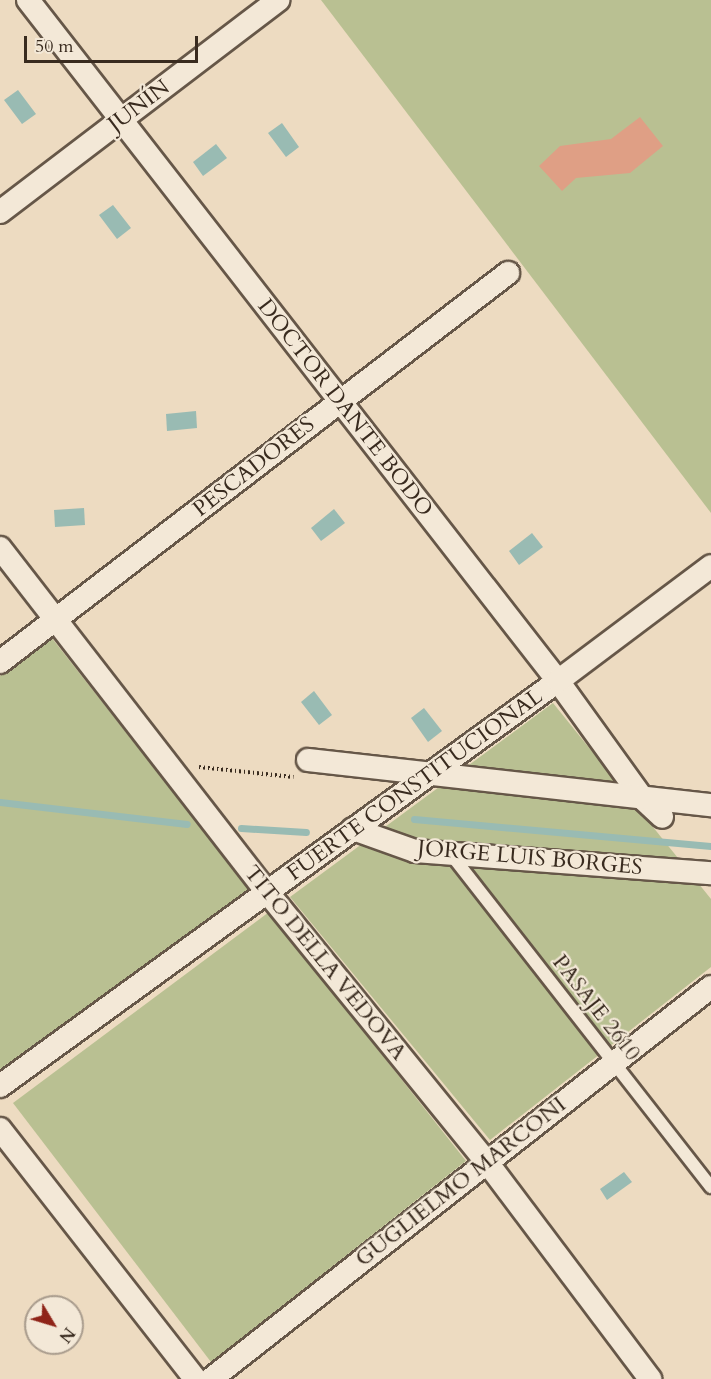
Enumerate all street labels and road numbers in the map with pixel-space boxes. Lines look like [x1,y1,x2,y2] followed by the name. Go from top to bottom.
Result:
[103,74,175,138] street label: JUNÍN
[252,294,438,522] street label: DOCTOR DANTE BODO
[188,411,320,523] street label: PESCADORES
[282,683,548,887] street label: FUERTE CONSTITUCIONAL
[417,835,643,881] street label: JORGE LUIS BORGES
[238,860,412,1066] street label: TITO DELLA VEDOVA
[546,950,646,1066] street label: PASAJE 2610
[350,1092,572,1272] street label: GUGLIELMO MARCONI

